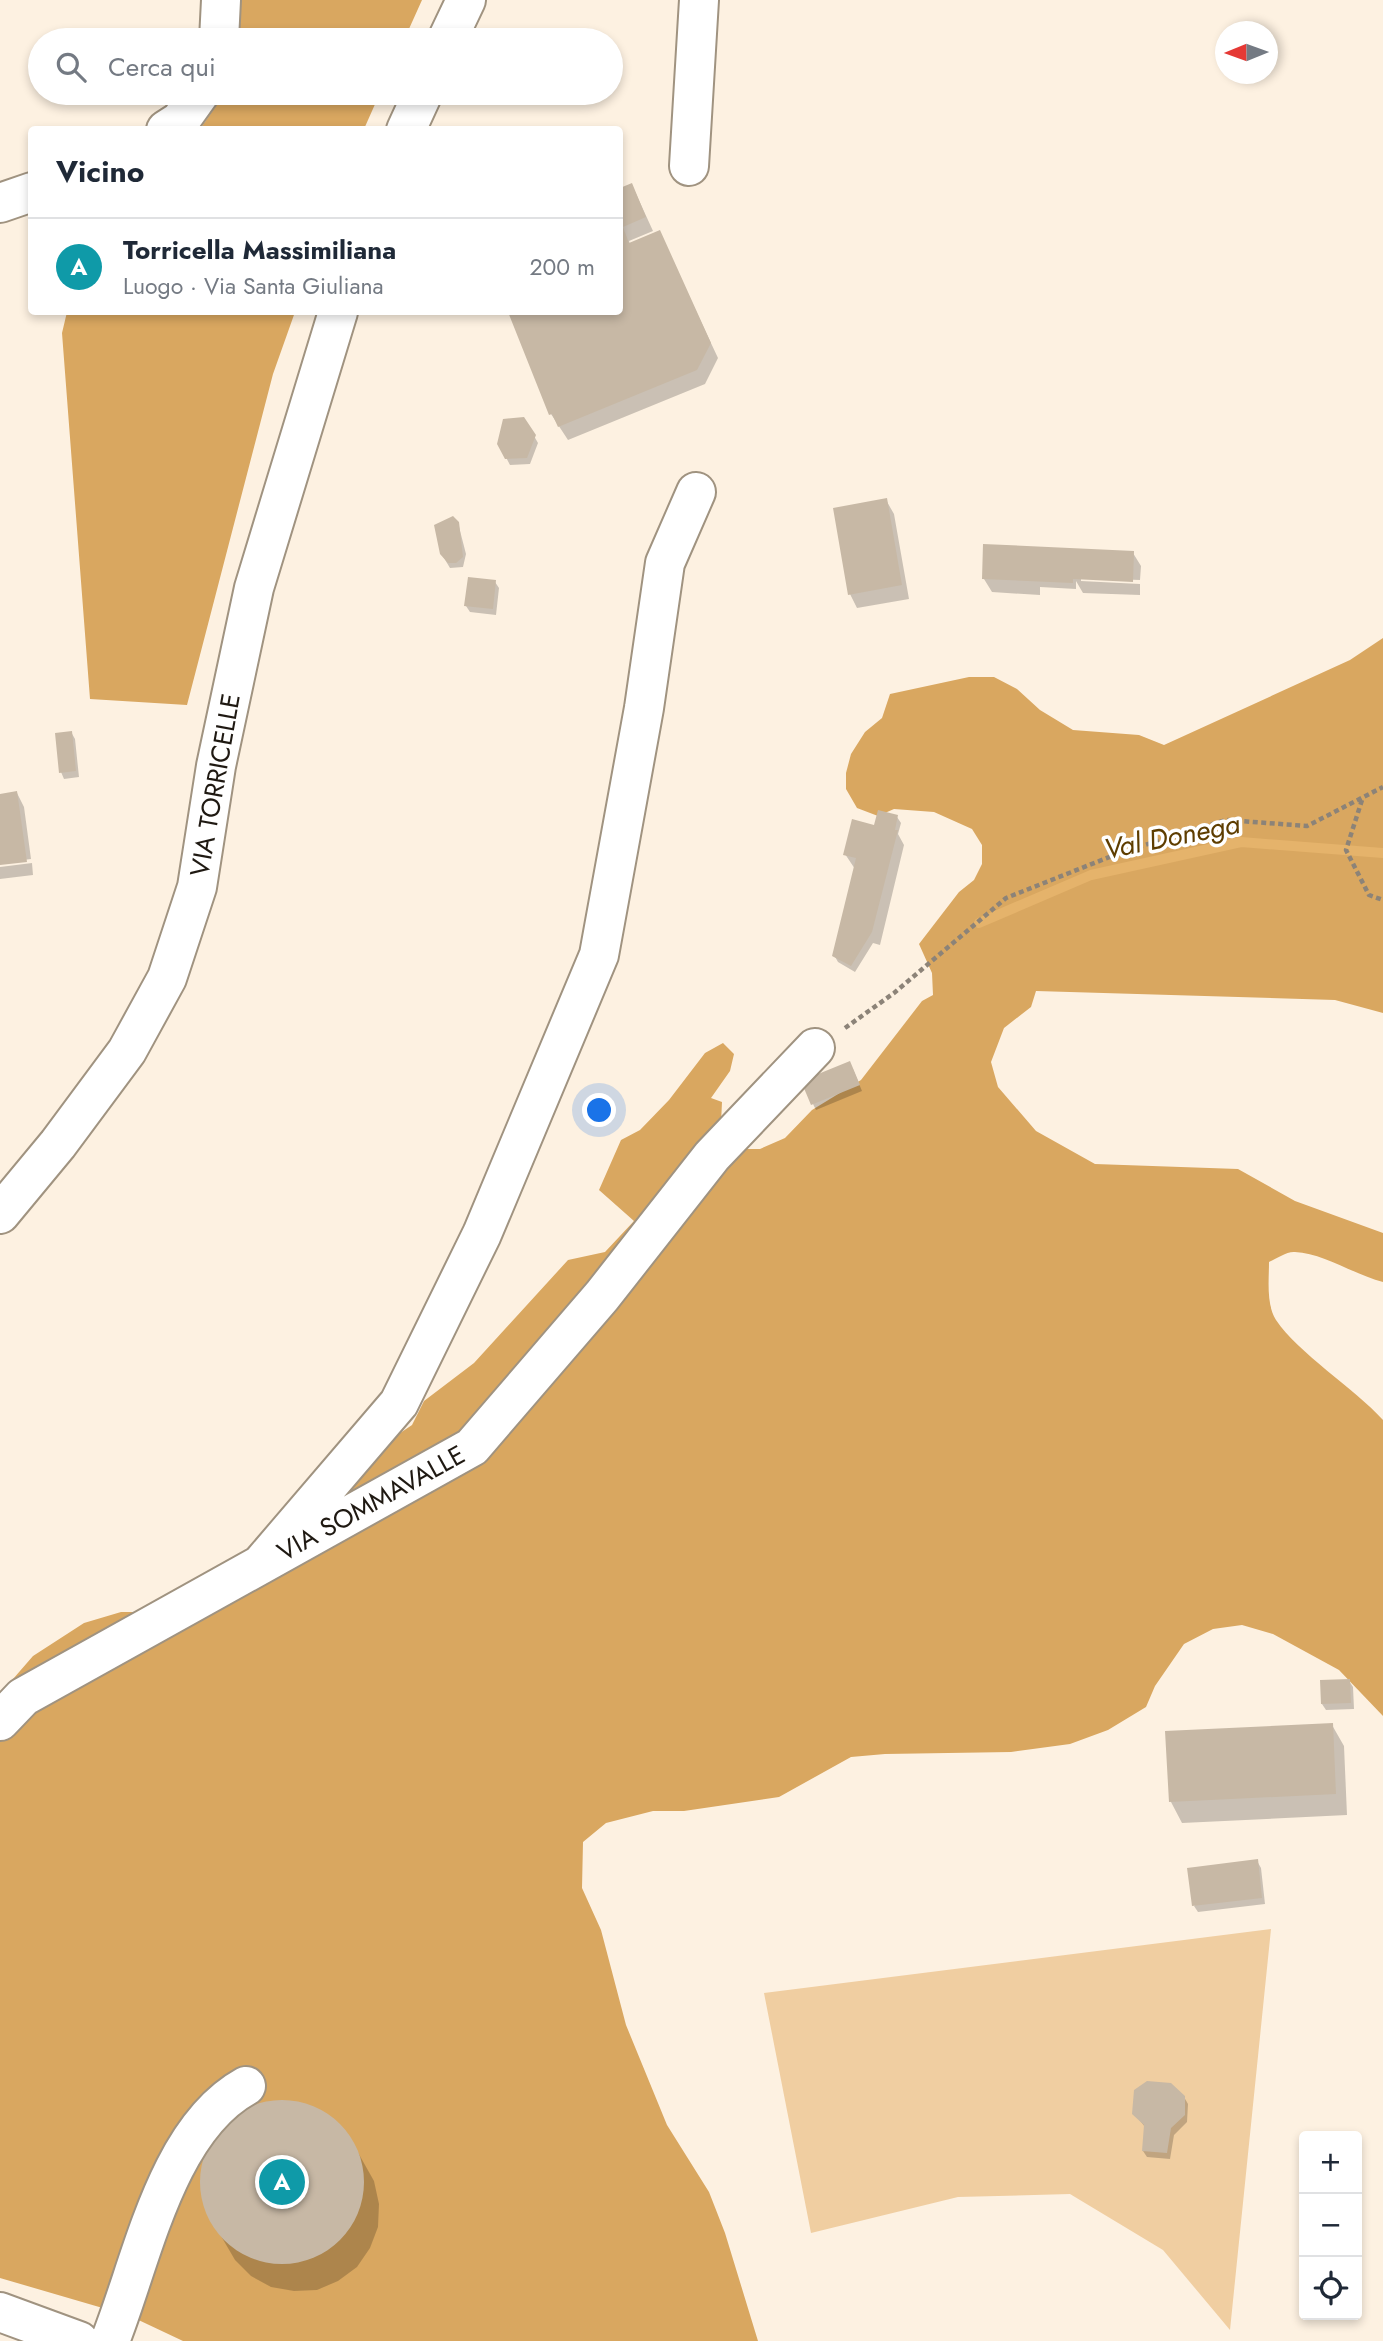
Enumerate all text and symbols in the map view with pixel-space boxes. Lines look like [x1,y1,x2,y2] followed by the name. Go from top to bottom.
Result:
[1215,21,1278,84] north arrow
[28,28,623,105] search box
[52,48,90,86] icon: search
[108,48,216,86] text: Cerca qui
[56,150,144,193] text: Vicino
[123,231,396,269] text: Torricella Massimiliana
[71,250,87,284] text: A
[529,250,595,284] text: 200 m
[123,269,384,303] text: Luogo · Via Santa Giuliana
[180,691,250,879] street label: VIA TORRICELLE
[1101,803,1244,870] water label: Val Donega
[582,1093,616,1127] your location
[270,1436,472,1570] street label: VIA SOMMAVALLE
[1299,2131,1362,2320] map controls
[1299,2131,1362,2194] button: +
[259,2156,305,2208] pin: A
[1299,2194,1362,2257] button: −
[1299,2257,1362,2320] button: locate

